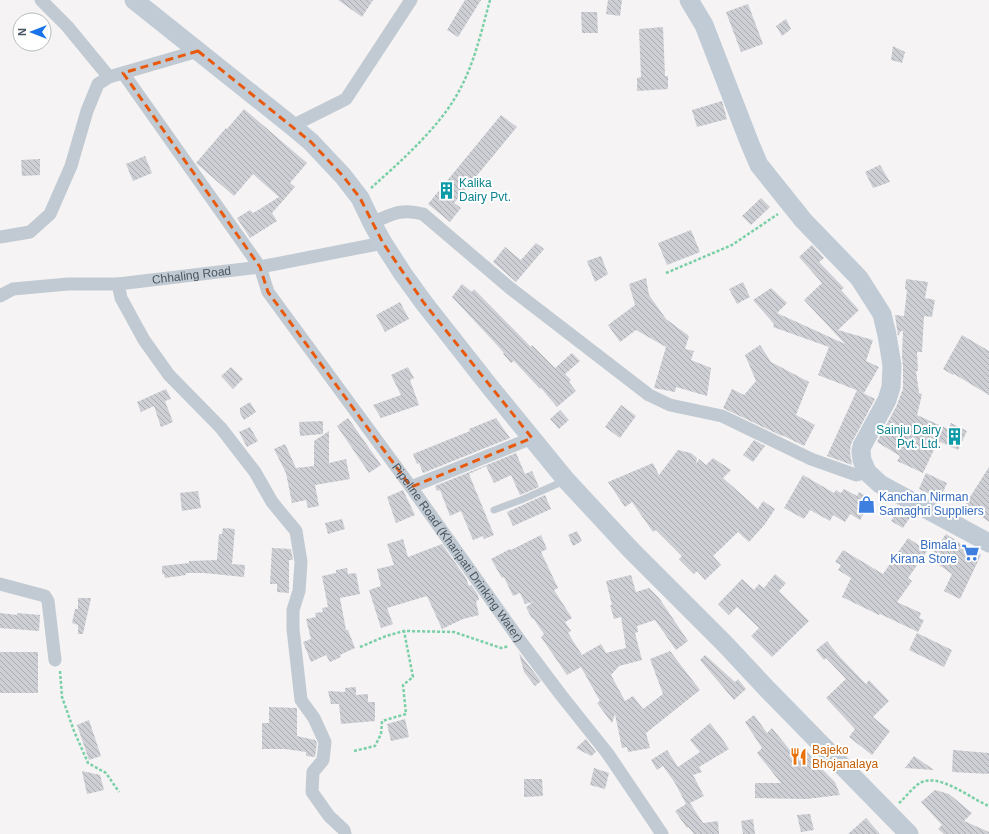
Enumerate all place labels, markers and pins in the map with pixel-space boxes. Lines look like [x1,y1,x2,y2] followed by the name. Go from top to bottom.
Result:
[459,176,511,204] place label: Kalika Dairy Pvt.
[436,180,456,200] building icon: Kalika Dairy Pvt.
[876,423,941,451] place label: Sainju Dairy Pvt. Ltd.
[944,427,964,447] building icon: Sainju Dairy Pvt. Ltd.
[879,490,984,518] place label: Kanchan Nirman Samaghri Suppliers
[856,494,876,514] shop icon: Kanchan Nirman Samaghri Suppliers
[890,538,957,566] place label: Bimala Kirana Store
[960,542,980,562] supermarket icon: Bimala Kirana Store
[812,743,878,771] place label: Bajeko Bhojanalaya
[789,747,809,767] restaurant icon: Bajeko Bhojanalaya

